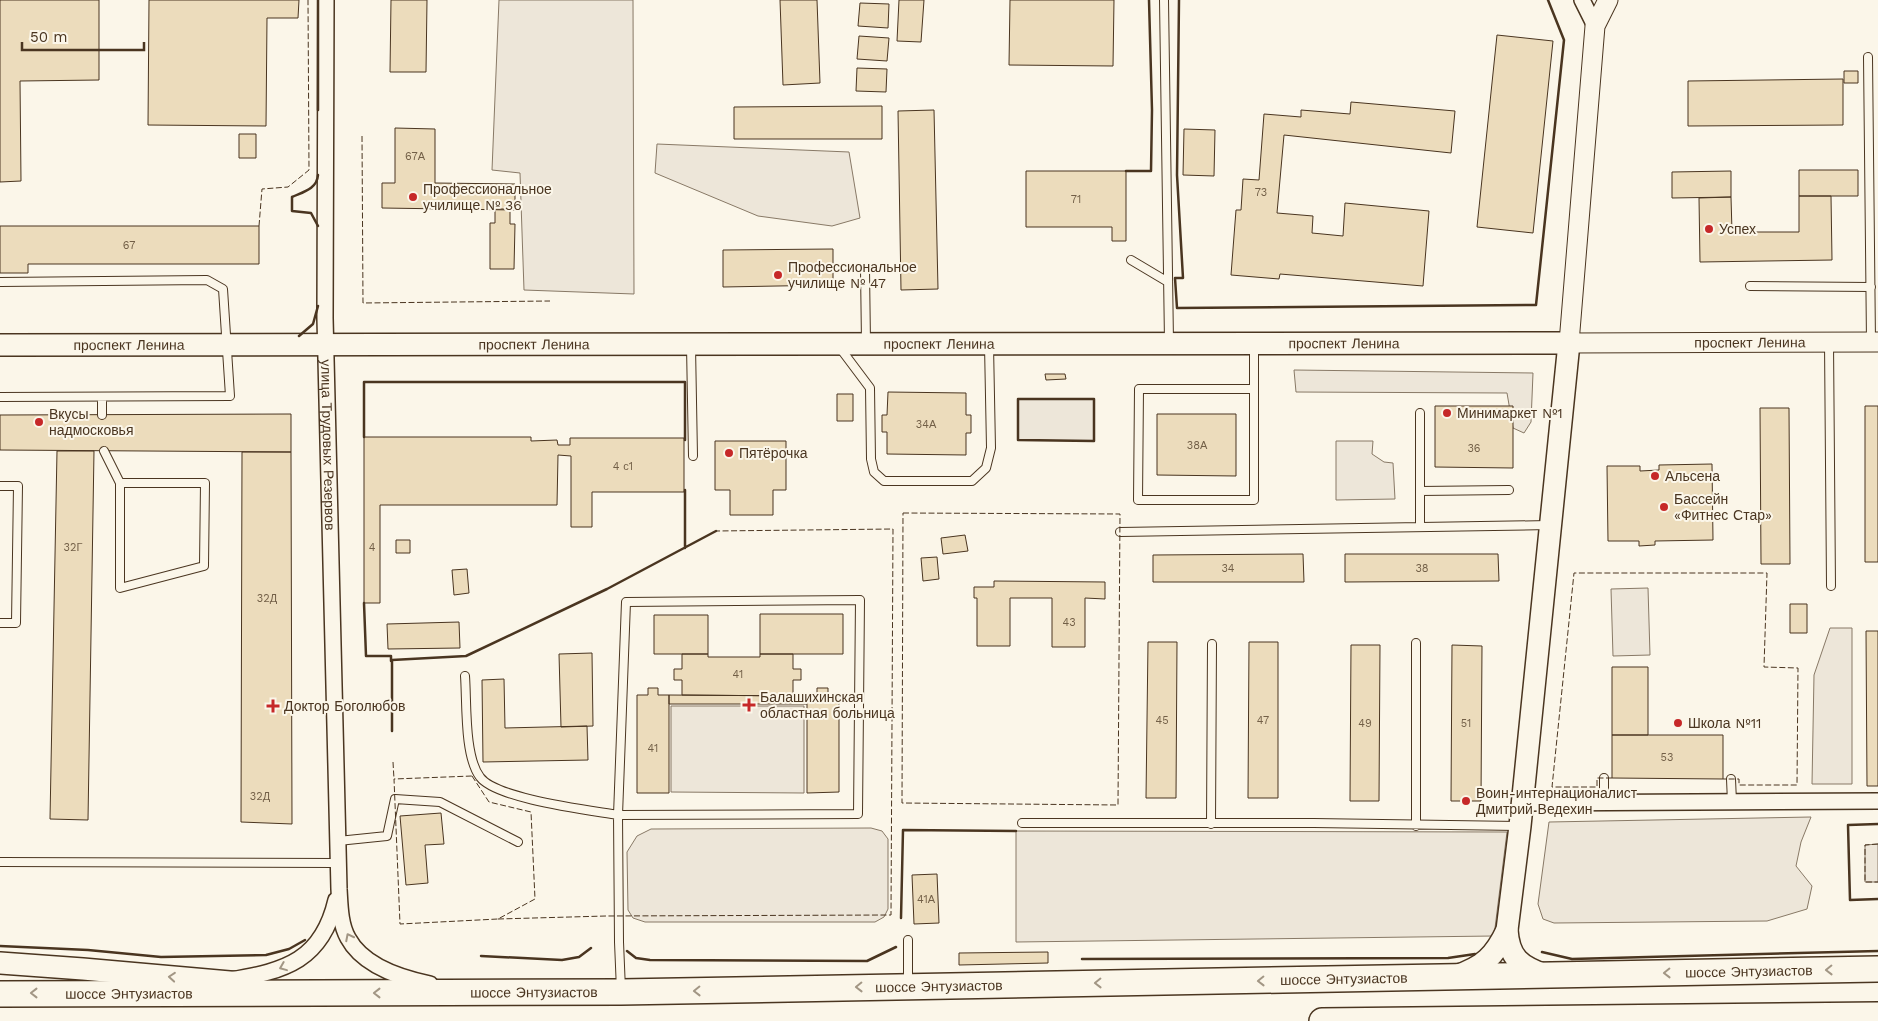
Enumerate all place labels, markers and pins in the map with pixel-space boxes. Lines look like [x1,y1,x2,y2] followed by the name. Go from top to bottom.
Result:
[423,181,552,213] place label: Профессиональное училище № 36
[407,191,419,203] marker: Профессиональное училище № 36
[1719,221,1756,237] place label: Успех
[1703,223,1715,235] marker: Успех
[788,259,917,291] place label: Профессиональное училище № 47
[772,269,784,281] marker: Профессиональное училище № 47
[1457,405,1563,421] place label: Минимаркет №1
[49,406,133,438] place label: Вкусы надмосковья
[1441,407,1453,419] marker: Минимаркет №1
[33,416,45,428] marker: Вкусы надмосковья
[739,445,808,461] place label: Пятёрочка
[723,447,735,459] marker: Пятёрочка
[1665,468,1720,484] place label: Альсена
[1649,470,1661,482] marker: Альсена
[1674,491,1772,523] place label: Бассейн «Фитнес Стар»
[1658,501,1670,513] marker: Бассейн «Фитнес Стар»
[760,689,895,721] place label: Балашихинская областная больница
[284,698,405,714] place label: Доктор Боголюбов
[742,698,756,712] marker: Балашихинская областная больница
[266,699,280,713] marker: Доктор Боголюбов
[1688,715,1762,731] place label: Школа №11
[1672,717,1684,729] marker: Школа №11
[1476,785,1638,817] place label: Воин-интернационалист Дмитрий Ведехин
[1460,795,1472,807] marker: Воин-интернационалист Дмитрий Ведехин

